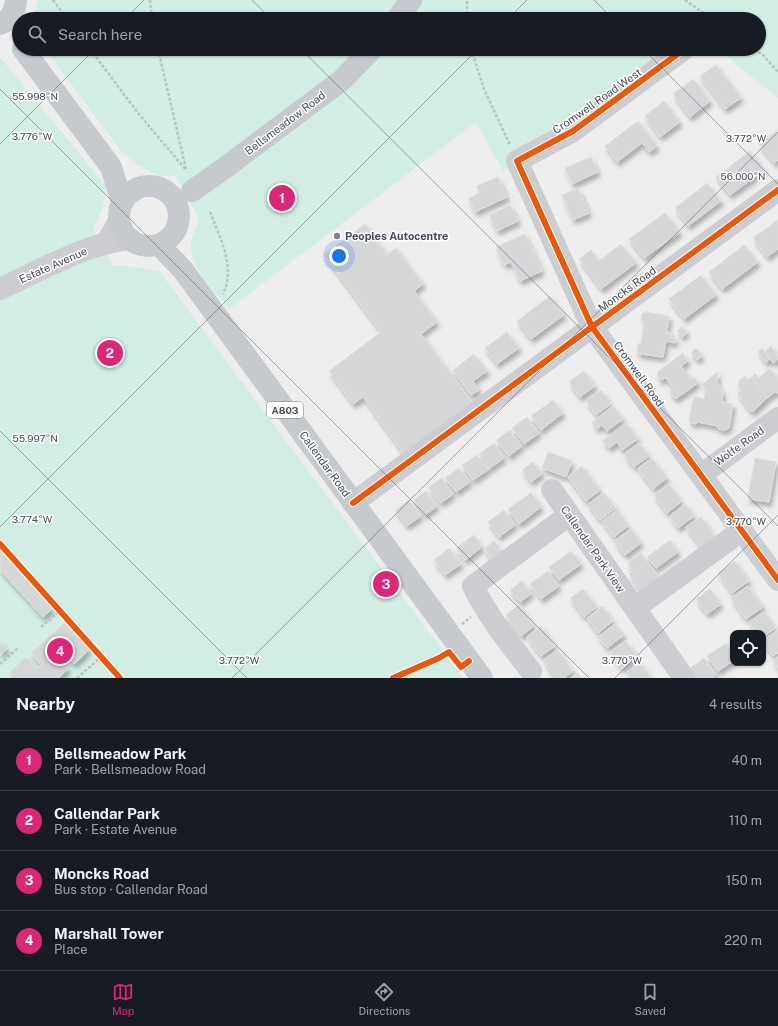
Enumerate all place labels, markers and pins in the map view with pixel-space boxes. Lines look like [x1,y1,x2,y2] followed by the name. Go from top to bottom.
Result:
[269,183,295,213] pin: 1
[345,230,448,242] place label: Peoples Autocentre
[332,231,342,241] marker: Peoples Autocentre
[97,338,123,368] pin: 2
[373,569,399,599] pin: 3
[47,636,73,666] pin: 4

